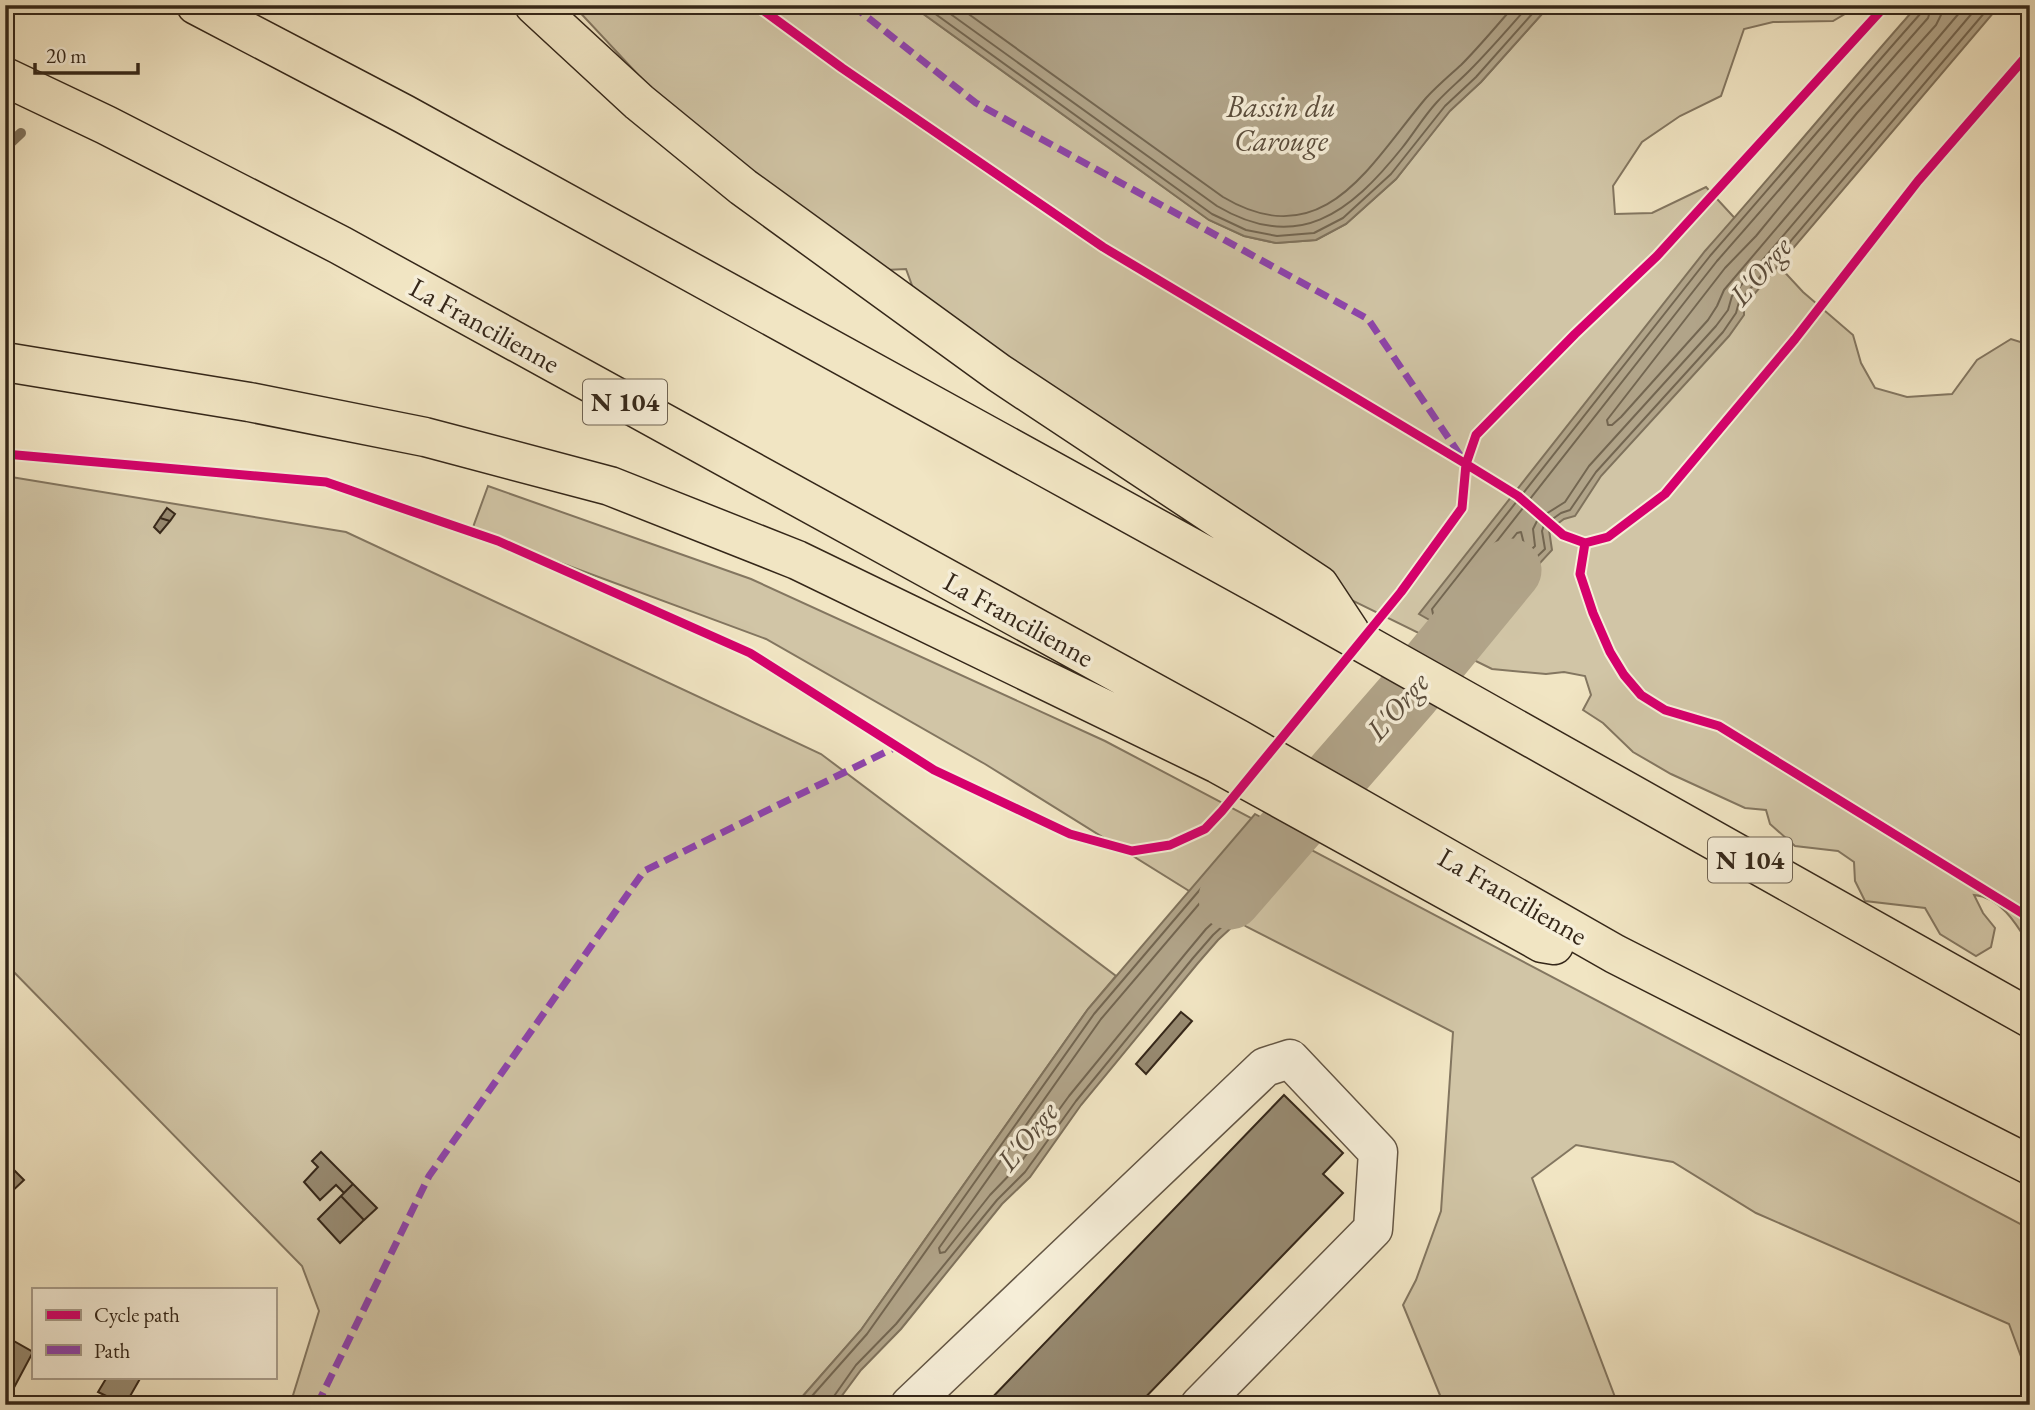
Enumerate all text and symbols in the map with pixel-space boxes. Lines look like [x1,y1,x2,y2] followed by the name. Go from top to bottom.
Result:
[35,32,138,76] scale bar
[46,42,87,69] text: 20 m
[1225,87,1336,160] water label: Bassin du Carouge
[1719,228,1801,314] water label: L'Orge
[404,269,566,381] street label: La Francilienne
[583,380,667,424] road number: N 104
[938,563,1100,675] street label: La Francilienne
[1356,663,1438,749] water label: L'Orge
[1708,838,1792,882] road number: N 104
[1432,839,1594,953] street label: La Francilienne
[987,1093,1067,1180] water label: L'Orge
[32,1288,276,1378] legend
[94,1301,180,1328] text: Cycle path
[94,1337,131,1364] text: Path

